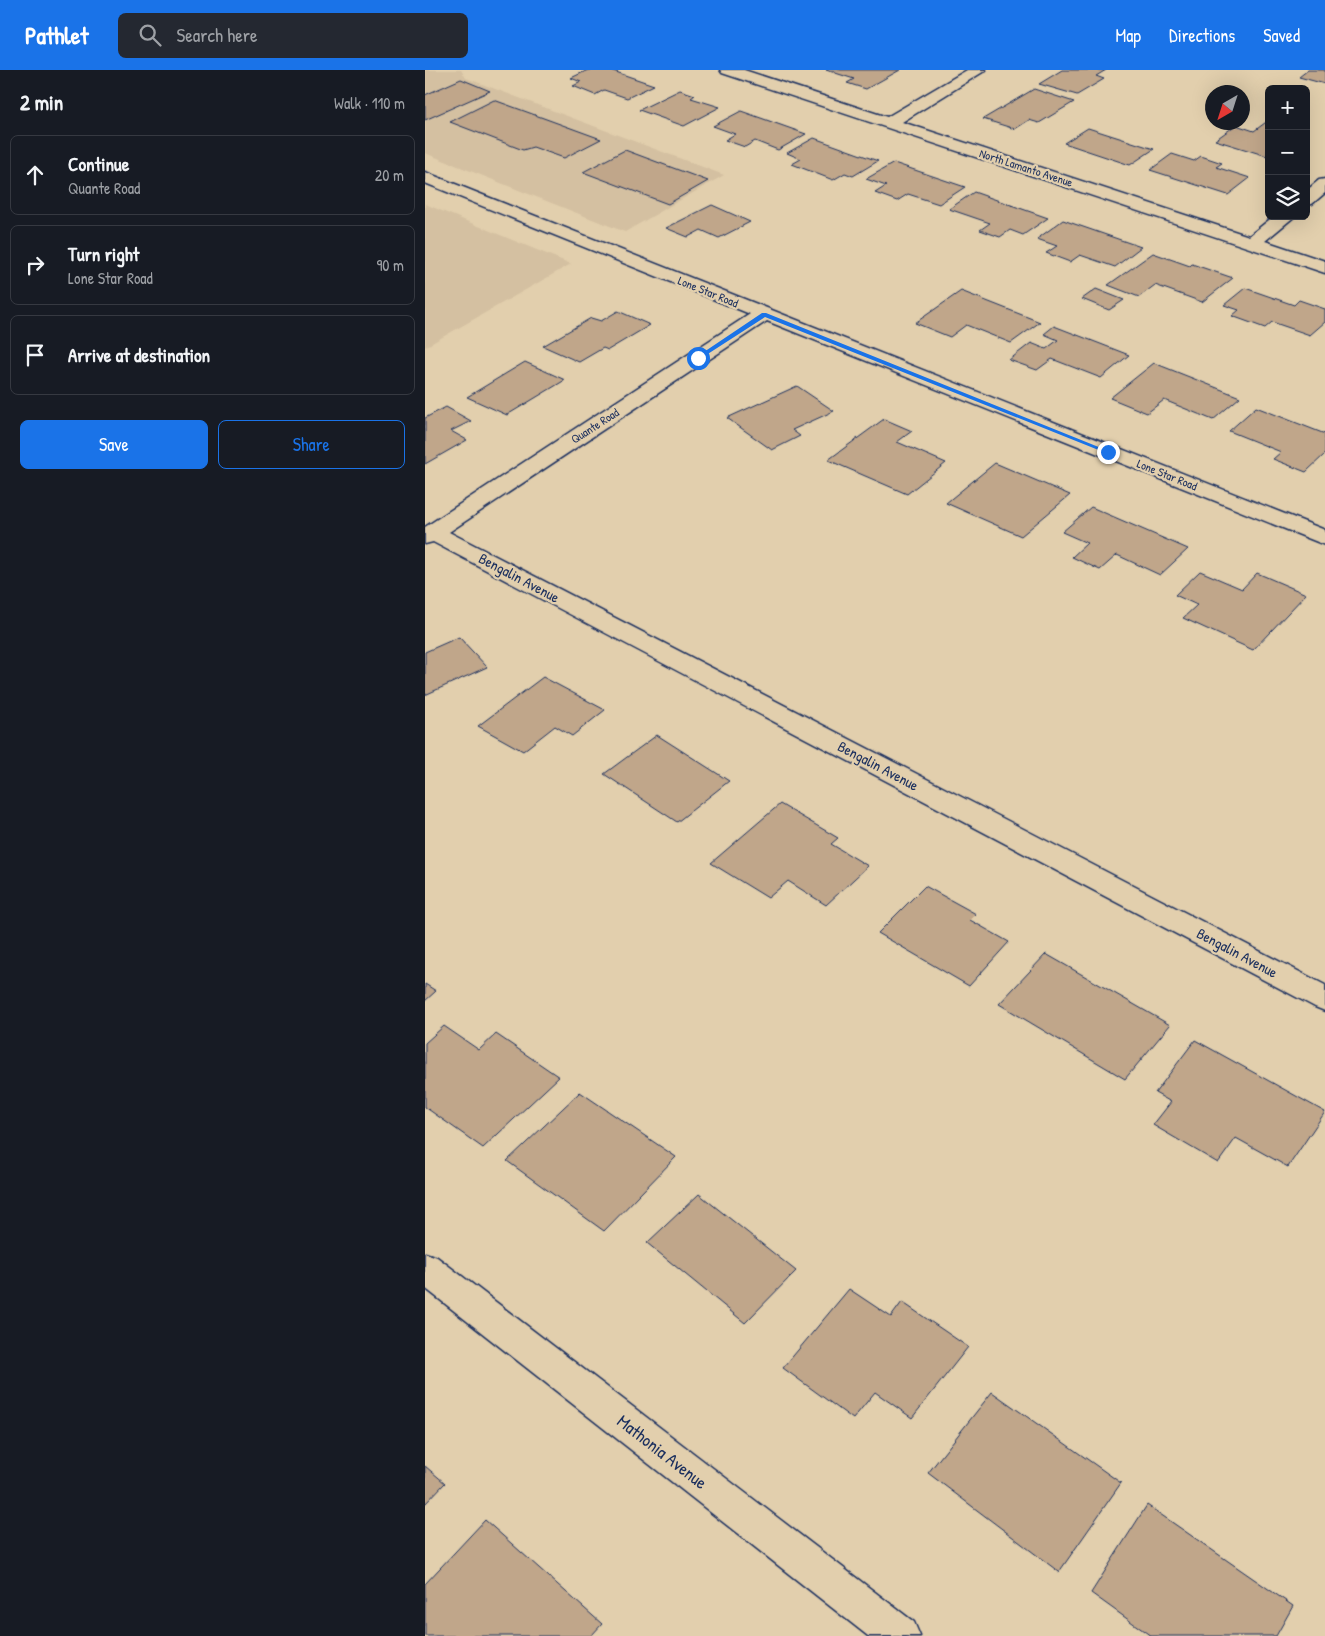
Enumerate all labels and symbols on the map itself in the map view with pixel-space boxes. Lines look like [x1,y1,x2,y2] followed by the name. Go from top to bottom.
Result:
[1205,85,1250,130] north arrow
[977,144,1075,191] street label: North Lamanto Avenue
[675,272,741,311] street label: Lone Star Road
[687,347,710,370] route start
[567,404,622,447] street label: Quante Road
[1097,441,1120,464] route end
[1134,455,1200,494] street label: Lone Star Road
[475,548,563,608] street label: Bengalin Avenue
[834,736,922,796] street label: Bengalin Avenue
[1193,923,1281,983] street label: Bengalin Avenue
[612,1409,712,1495] street label: Mathonia Avenue

